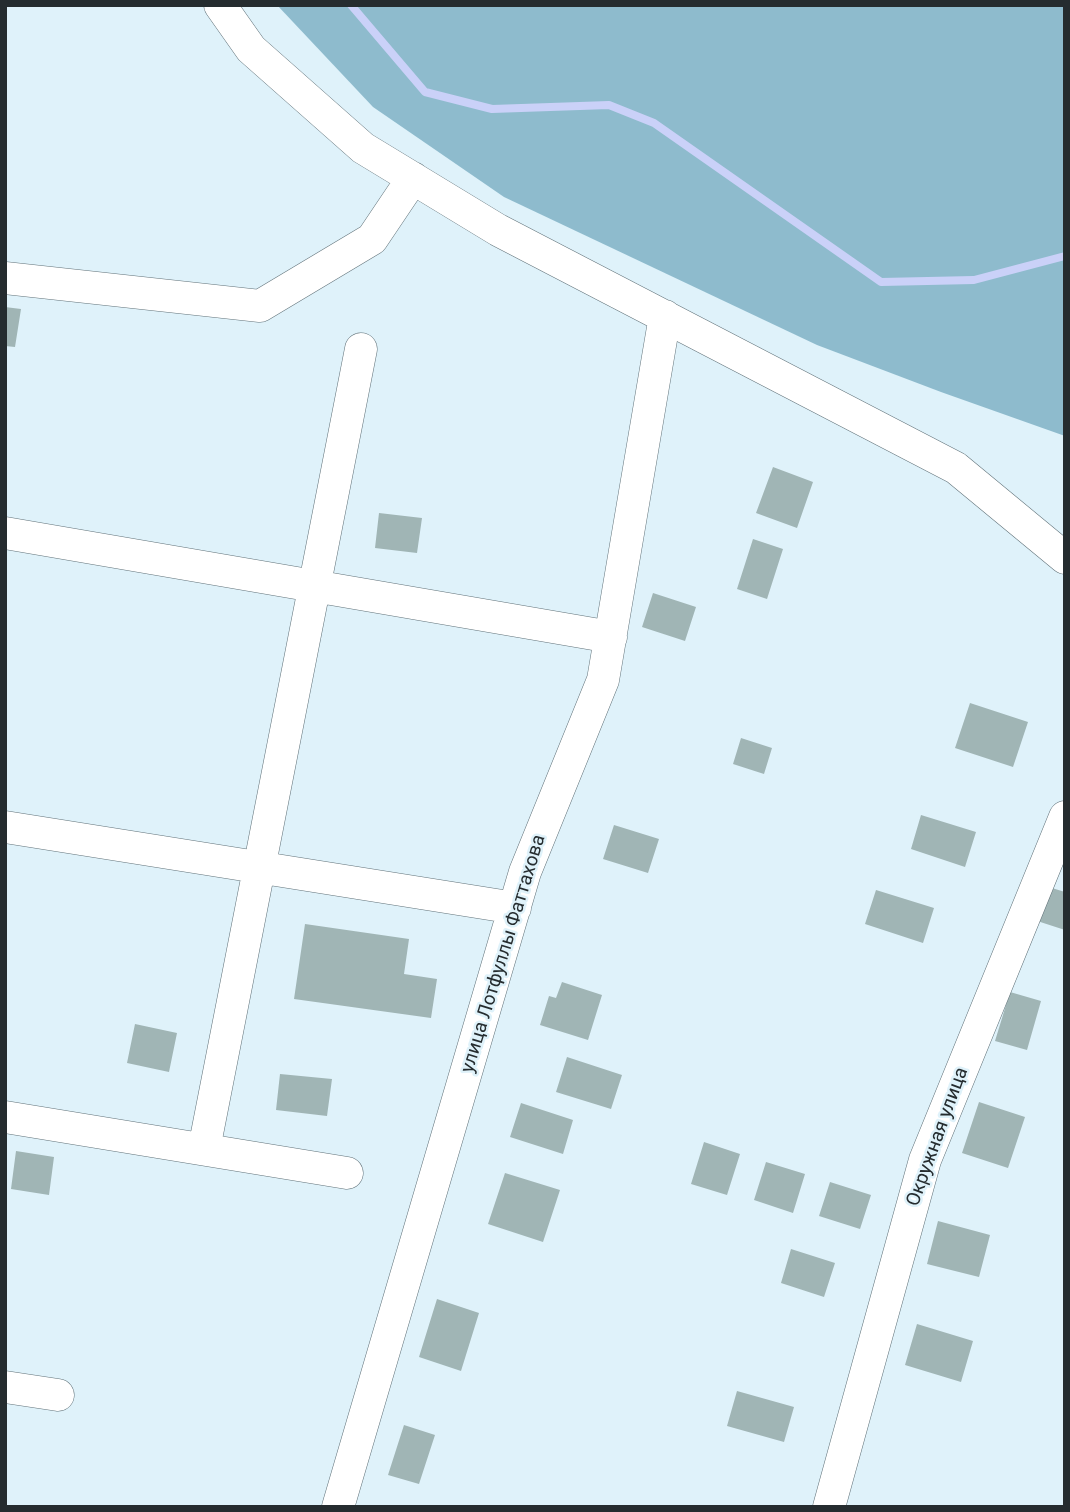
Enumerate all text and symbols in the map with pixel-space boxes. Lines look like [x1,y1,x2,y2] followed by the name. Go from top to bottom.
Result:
[457,832,551,1076] street label: улица Лотфуллы Фаттахова
[902,1064,974,1210] street label: Окружная улица

